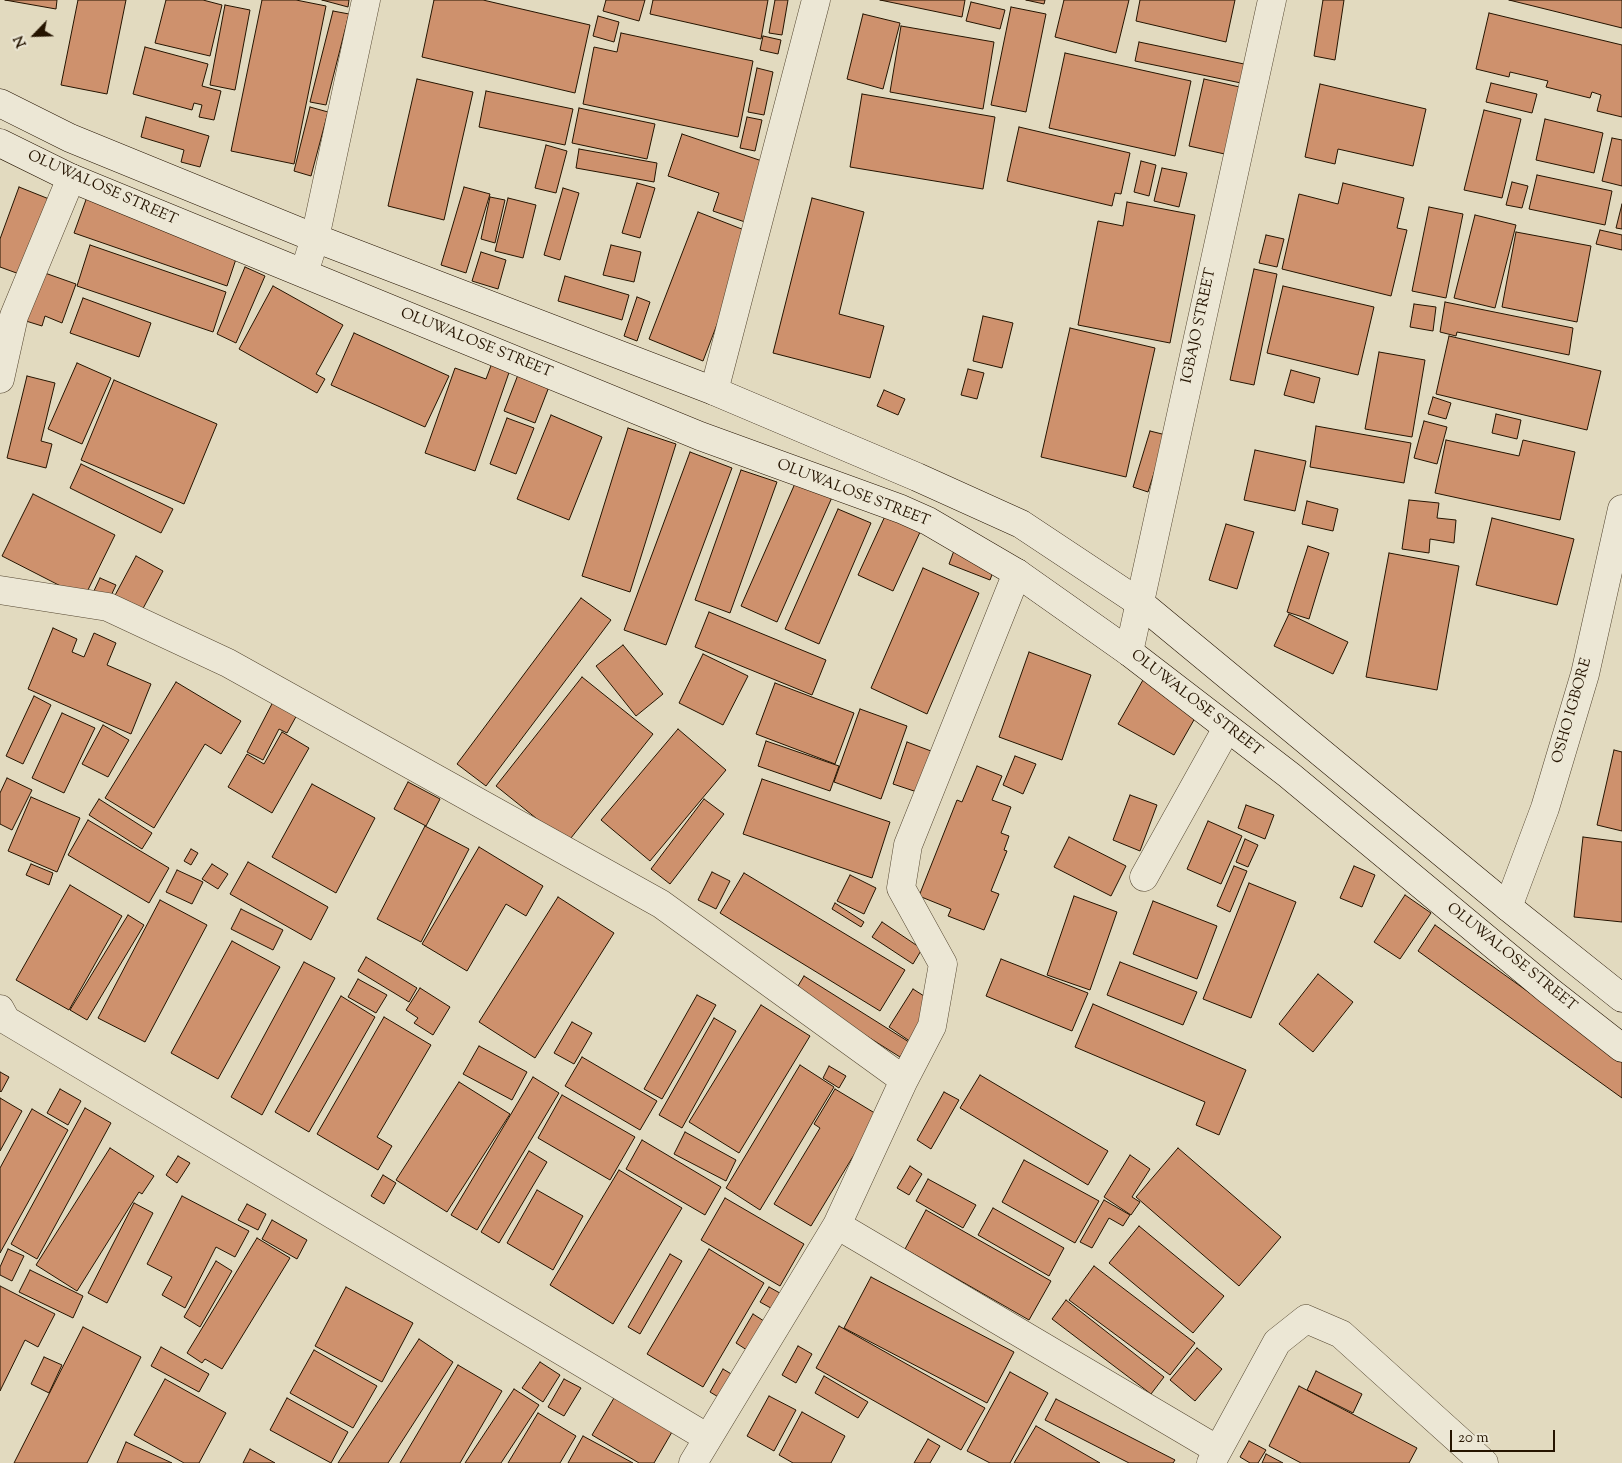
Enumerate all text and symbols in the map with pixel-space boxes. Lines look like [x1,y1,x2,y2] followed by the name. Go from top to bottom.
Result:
[10,10,60,60] north arrow
[10,32,33,50] text: N
[24,148,180,230] street label: OLUWALOSE STREET
[1179,267,1221,385] street label: IGBAJO STREET
[397,305,555,383] street label: OLUWALOSE STREET
[774,457,932,531] street label: OLUWALOSE STREET
[1127,647,1265,761] street label: OLUWALOSE STREET
[1549,656,1597,766] street label: OSHO IGBORE
[1442,900,1580,1016] street label: OLUWALOSE STREET
[1452,1420,1557,1452] scale bar
[1458,1428,1489,1449] text: 20 m

